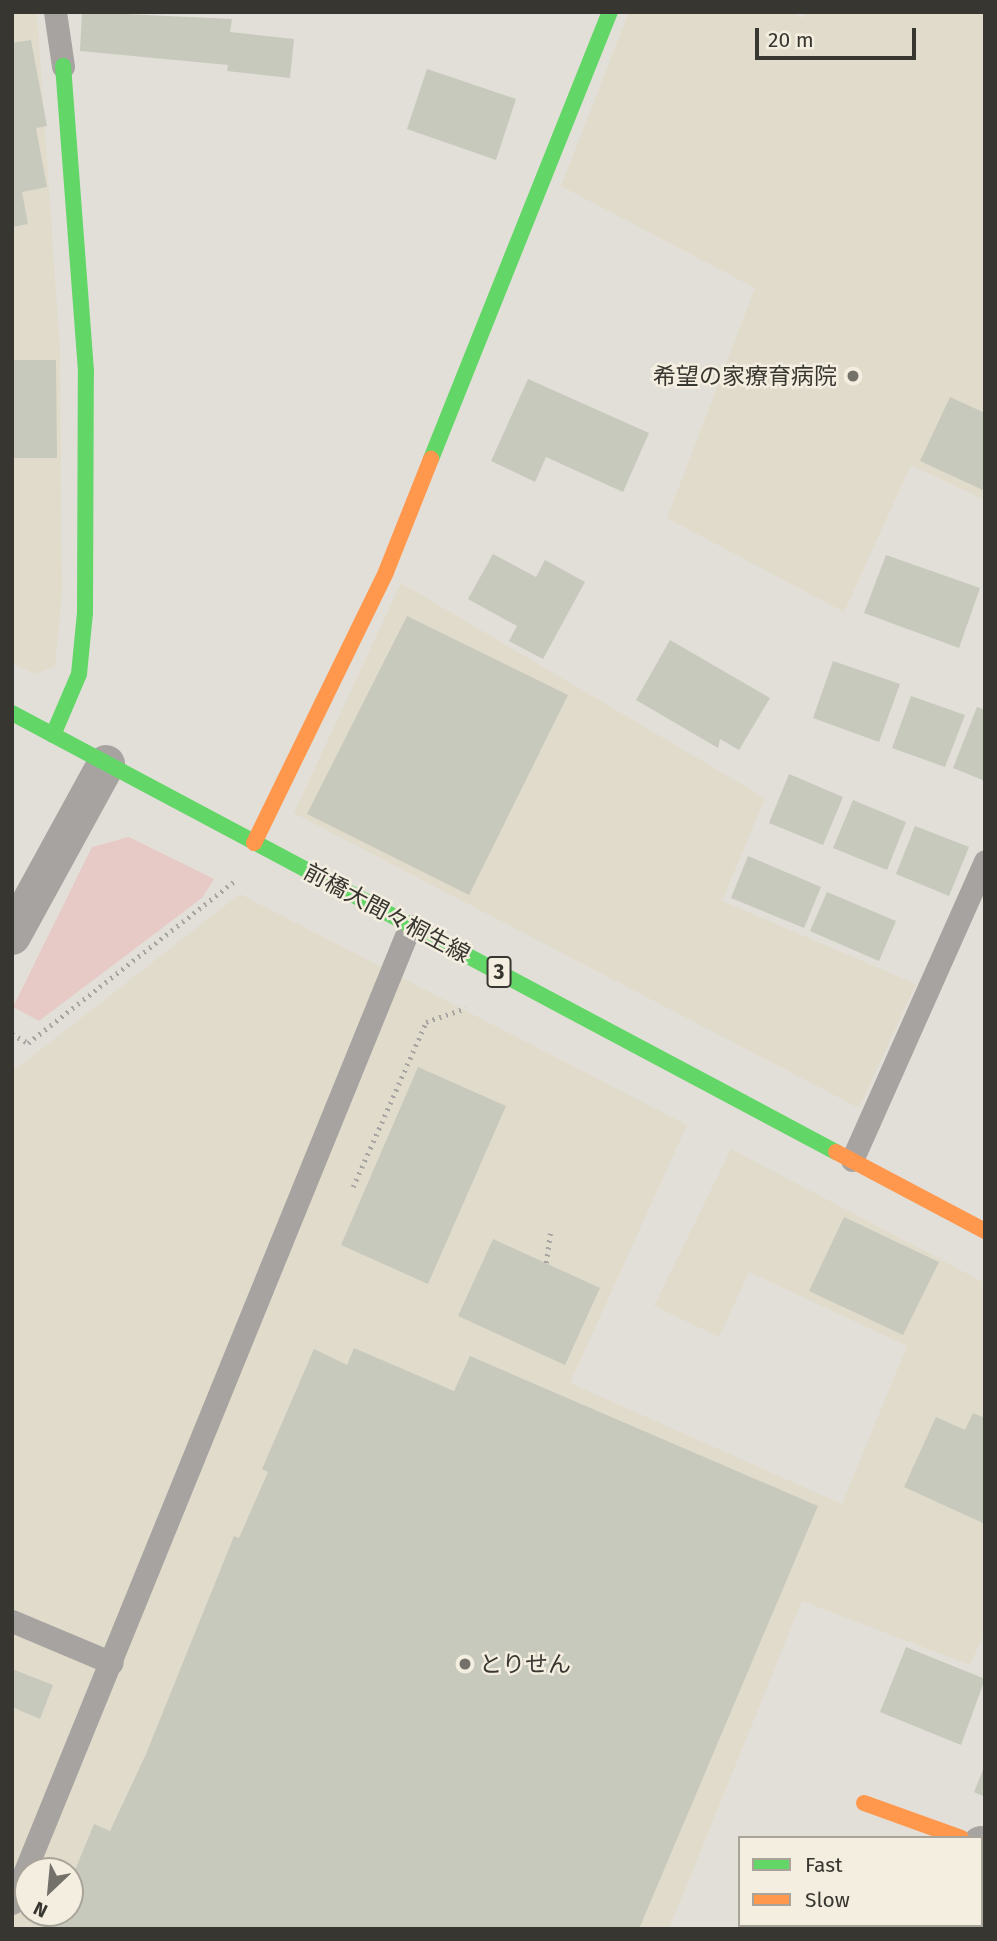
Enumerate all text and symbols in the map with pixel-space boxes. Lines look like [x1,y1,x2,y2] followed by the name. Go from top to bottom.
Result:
[759,14,920,58] scale bar
[768,27,814,53] text: 20 m
[653,362,837,390] place label: 希望の家療育病院
[843,366,863,386] marker: 希望の家療育病院
[299,858,475,968] street label: 前橋大間々桐生線
[485,954,513,990] road number: 3
[479,1650,571,1678] place label: とりせん
[457,1656,473,1672] marker: とりせん
[738,1836,983,1927] legend
[805,1852,843,1878] text: Fast
[14,1857,84,1927] north arrow
[805,1887,850,1913] text: Slow
[30,1896,51,1923] text: N

